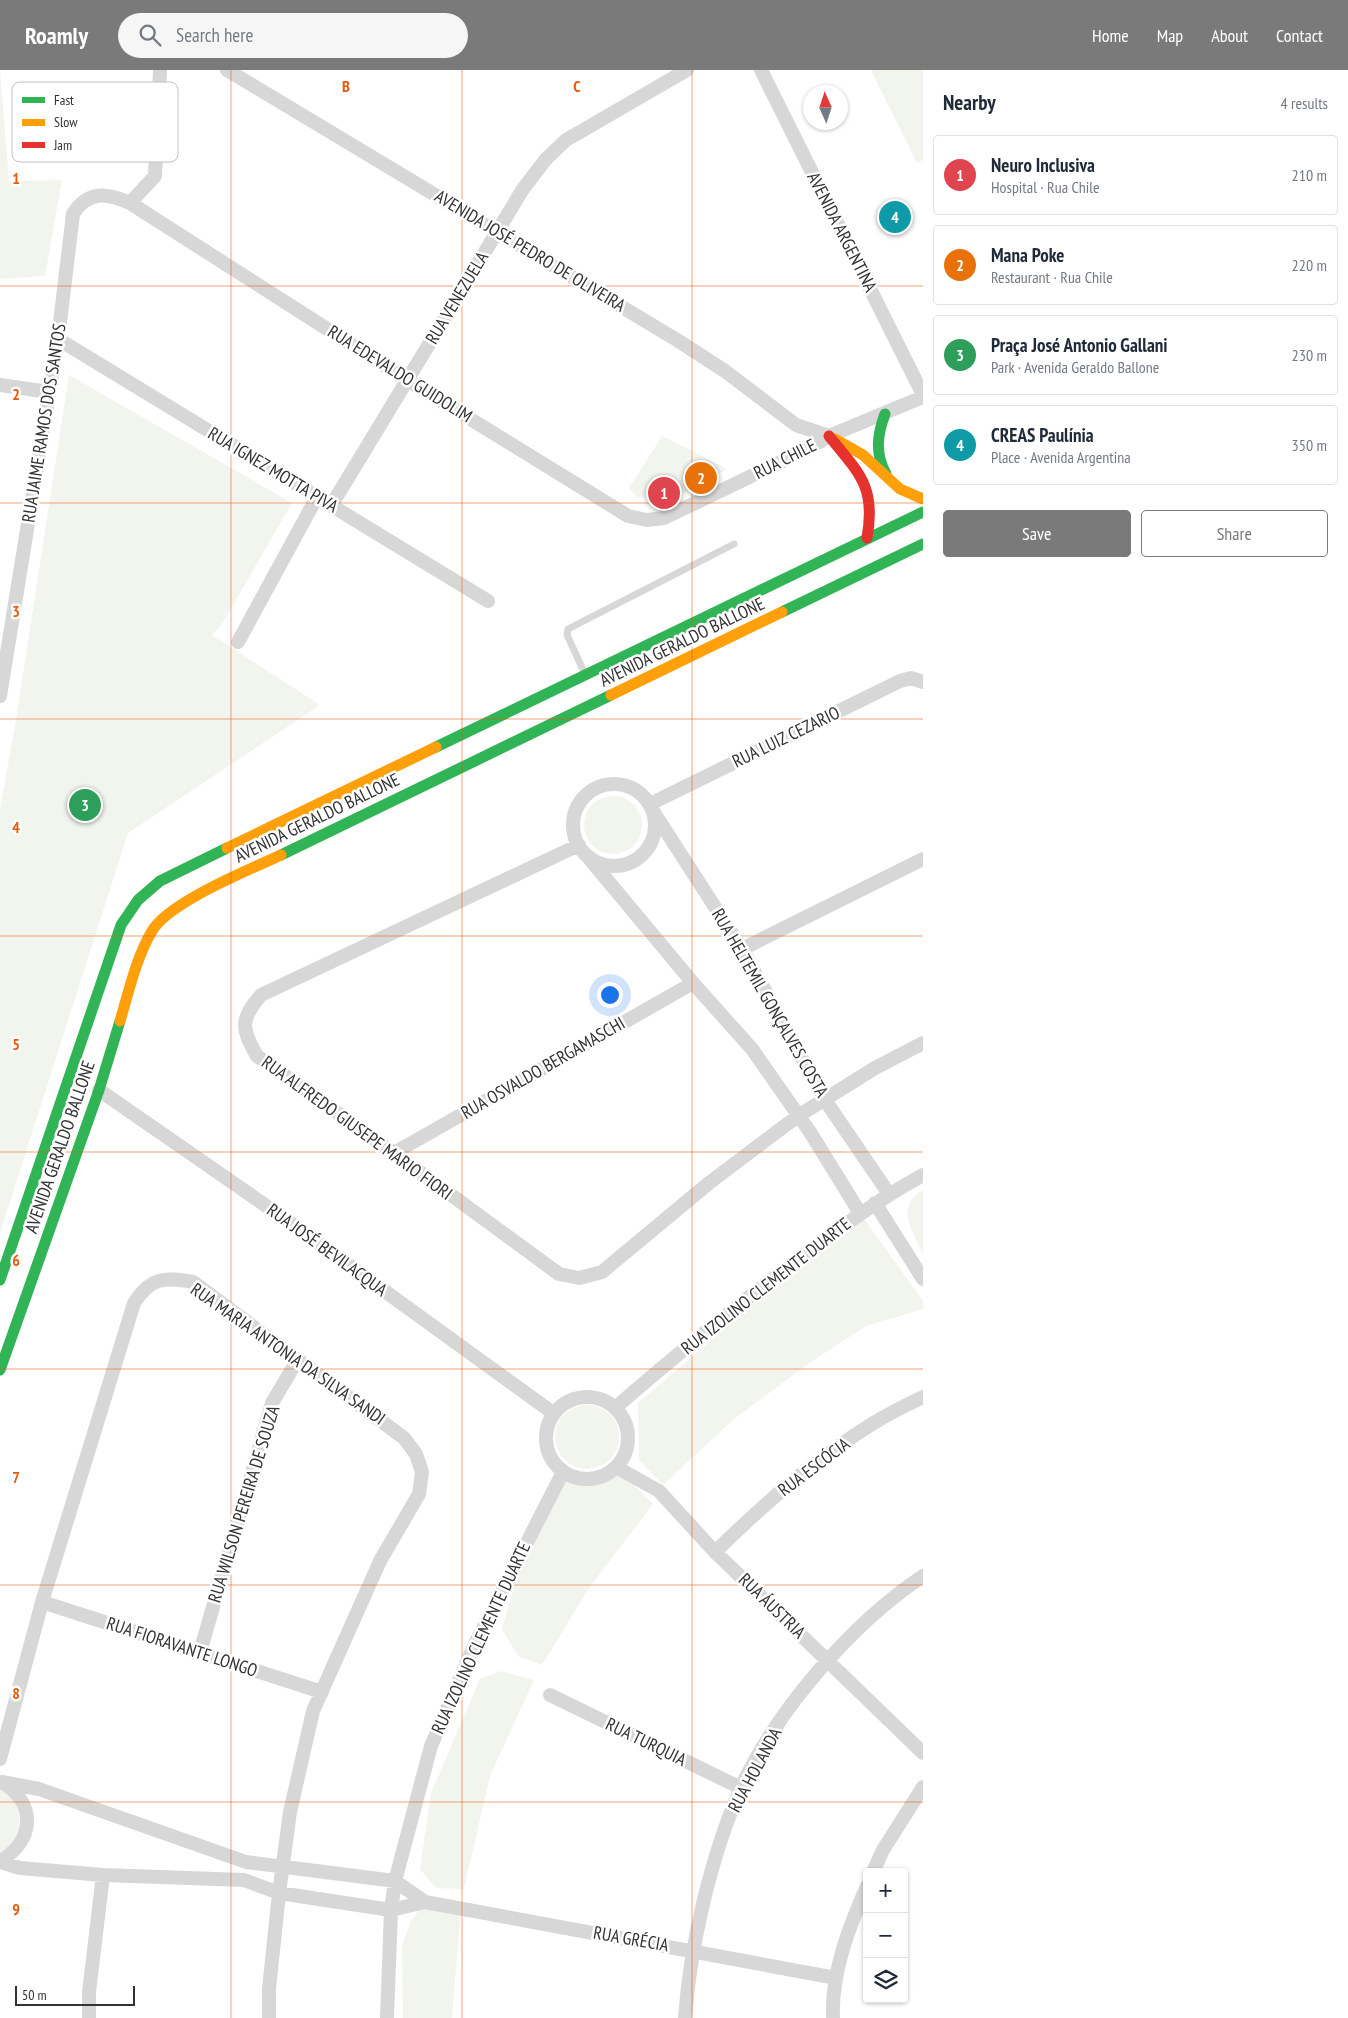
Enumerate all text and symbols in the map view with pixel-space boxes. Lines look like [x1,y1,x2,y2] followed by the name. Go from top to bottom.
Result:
[118,13,468,58] search box
[25,20,88,51] text: Roamly
[136,21,164,49] icon: search
[176,23,253,47] text: Search here
[1092,24,1129,47] text: Home
[1157,24,1183,47] text: Map
[1211,24,1248,47] text: About
[1276,24,1323,47] text: Contact
[342,76,350,96] text: B
[573,76,581,96] text: C
[12,82,178,162] legend
[803,85,848,130] north arrow
[943,89,996,116] text: Nearby
[54,91,74,109] text: Fast
[1281,93,1328,113] text: 4 results
[54,113,78,131] text: Slow
[53,136,72,154] text: Jam
[991,153,1095,177] text: Neuro Inclusiva
[956,165,964,185] text: 1
[1292,165,1327,185] text: 210 m
[12,168,20,188] text: 1
[802,168,883,296] street label: AVENIDA ARGENTINA
[991,177,1100,197] text: Hospital · Rua Chile
[431,184,630,317] street label: AVENIDA JOSÉ PEDRO DE OLIVEIRA
[879,198,911,236] pin: 4
[991,243,1064,267] text: Mana Poke
[420,247,493,348] street label: RUA VENEZUELA
[956,255,964,275] text: 2
[1292,255,1327,275] text: 220 m
[991,267,1113,287] text: Restaurant · Rua Chile
[324,320,477,427] street label: RUA EDEVALDO GUIDOLIM
[16,322,71,524] street label: RUA JAIME RAMOS DOS SANTOS
[991,333,1168,357] text: Praça José Antonio Gallani
[956,345,964,365] text: 3
[1292,345,1327,365] text: 230 m
[991,357,1159,377] text: Park · Avenida Geraldo Ballone
[12,384,20,404] text: 2
[204,422,343,518] street label: RUA IGNEZ MOTTA PIVA
[991,423,1094,447] text: CREAS Paulínia
[750,433,820,484] street label: RUA CHILE
[956,435,964,455] text: 4
[1292,435,1327,455] text: 350 m
[991,447,1131,467] text: Place · Avenida Argentina
[685,459,717,497] pin: 2
[648,474,680,512] pin: 1
[943,510,1131,557] button: Save
[1141,510,1328,557] button: Share
[596,592,768,691] street label: AVENIDA GERALDO BALLONE
[12,601,20,621] text: 3
[728,701,843,772] street label: RUA LUIZ CEZARIO
[231,768,403,867] street label: AVENIDA GERALDO BALLONE
[69,786,101,824] pin: 3
[12,817,20,837] text: 4
[707,904,834,1102] street label: RUA HELTEMIL GONÇALVES COSTA
[597,982,623,1008] your location
[457,1011,629,1124] street label: RUA OSVALDO BERGAMASCHI
[12,1034,20,1054] text: 5
[257,1051,457,1205] street label: RUA ALFREDO GIUSEPE MARIO FIORI
[19,1058,100,1236] street label: AVENIDA GERALDO BALLONE
[263,1198,392,1301] street label: RUA JOSÉ BEVILACQUA
[676,1212,855,1359] street label: RUA IZOLINO CLEMENTE DUARTE
[12,1250,20,1270] text: 6
[186,1278,390,1430] street label: RUA MARIA ANTONIA DA SILVA SANDI
[203,1402,285,1605] street label: RUA WILSON PEREIRA DE SOUZA
[773,1432,854,1501] street label: RUA ESCÓCIA
[12,1467,20,1487] text: 7
[426,1538,535,1737] street label: RUA IZOLINO CLEMENTE DUARTE
[734,1568,811,1644] street label: RUA ÁUSTRIA
[104,1611,261,1682] street label: RUA FIORAVANTE LONGO
[12,1683,20,1703] text: 8
[602,1712,691,1771] street label: RUA TURQUIA
[723,1723,787,1816] street label: RUA HOLANDA
[863,1868,908,2003] map controls
[863,1868,908,1913] button: +
[12,1899,20,1919] text: 9
[863,1913,908,1958] button: −
[592,1921,671,1957] street label: RUA GRÉCIA
[863,1958,908,2003] button: layers
[15,1983,135,2006] scale bar
[22,1986,47,2004] text: 50 m

